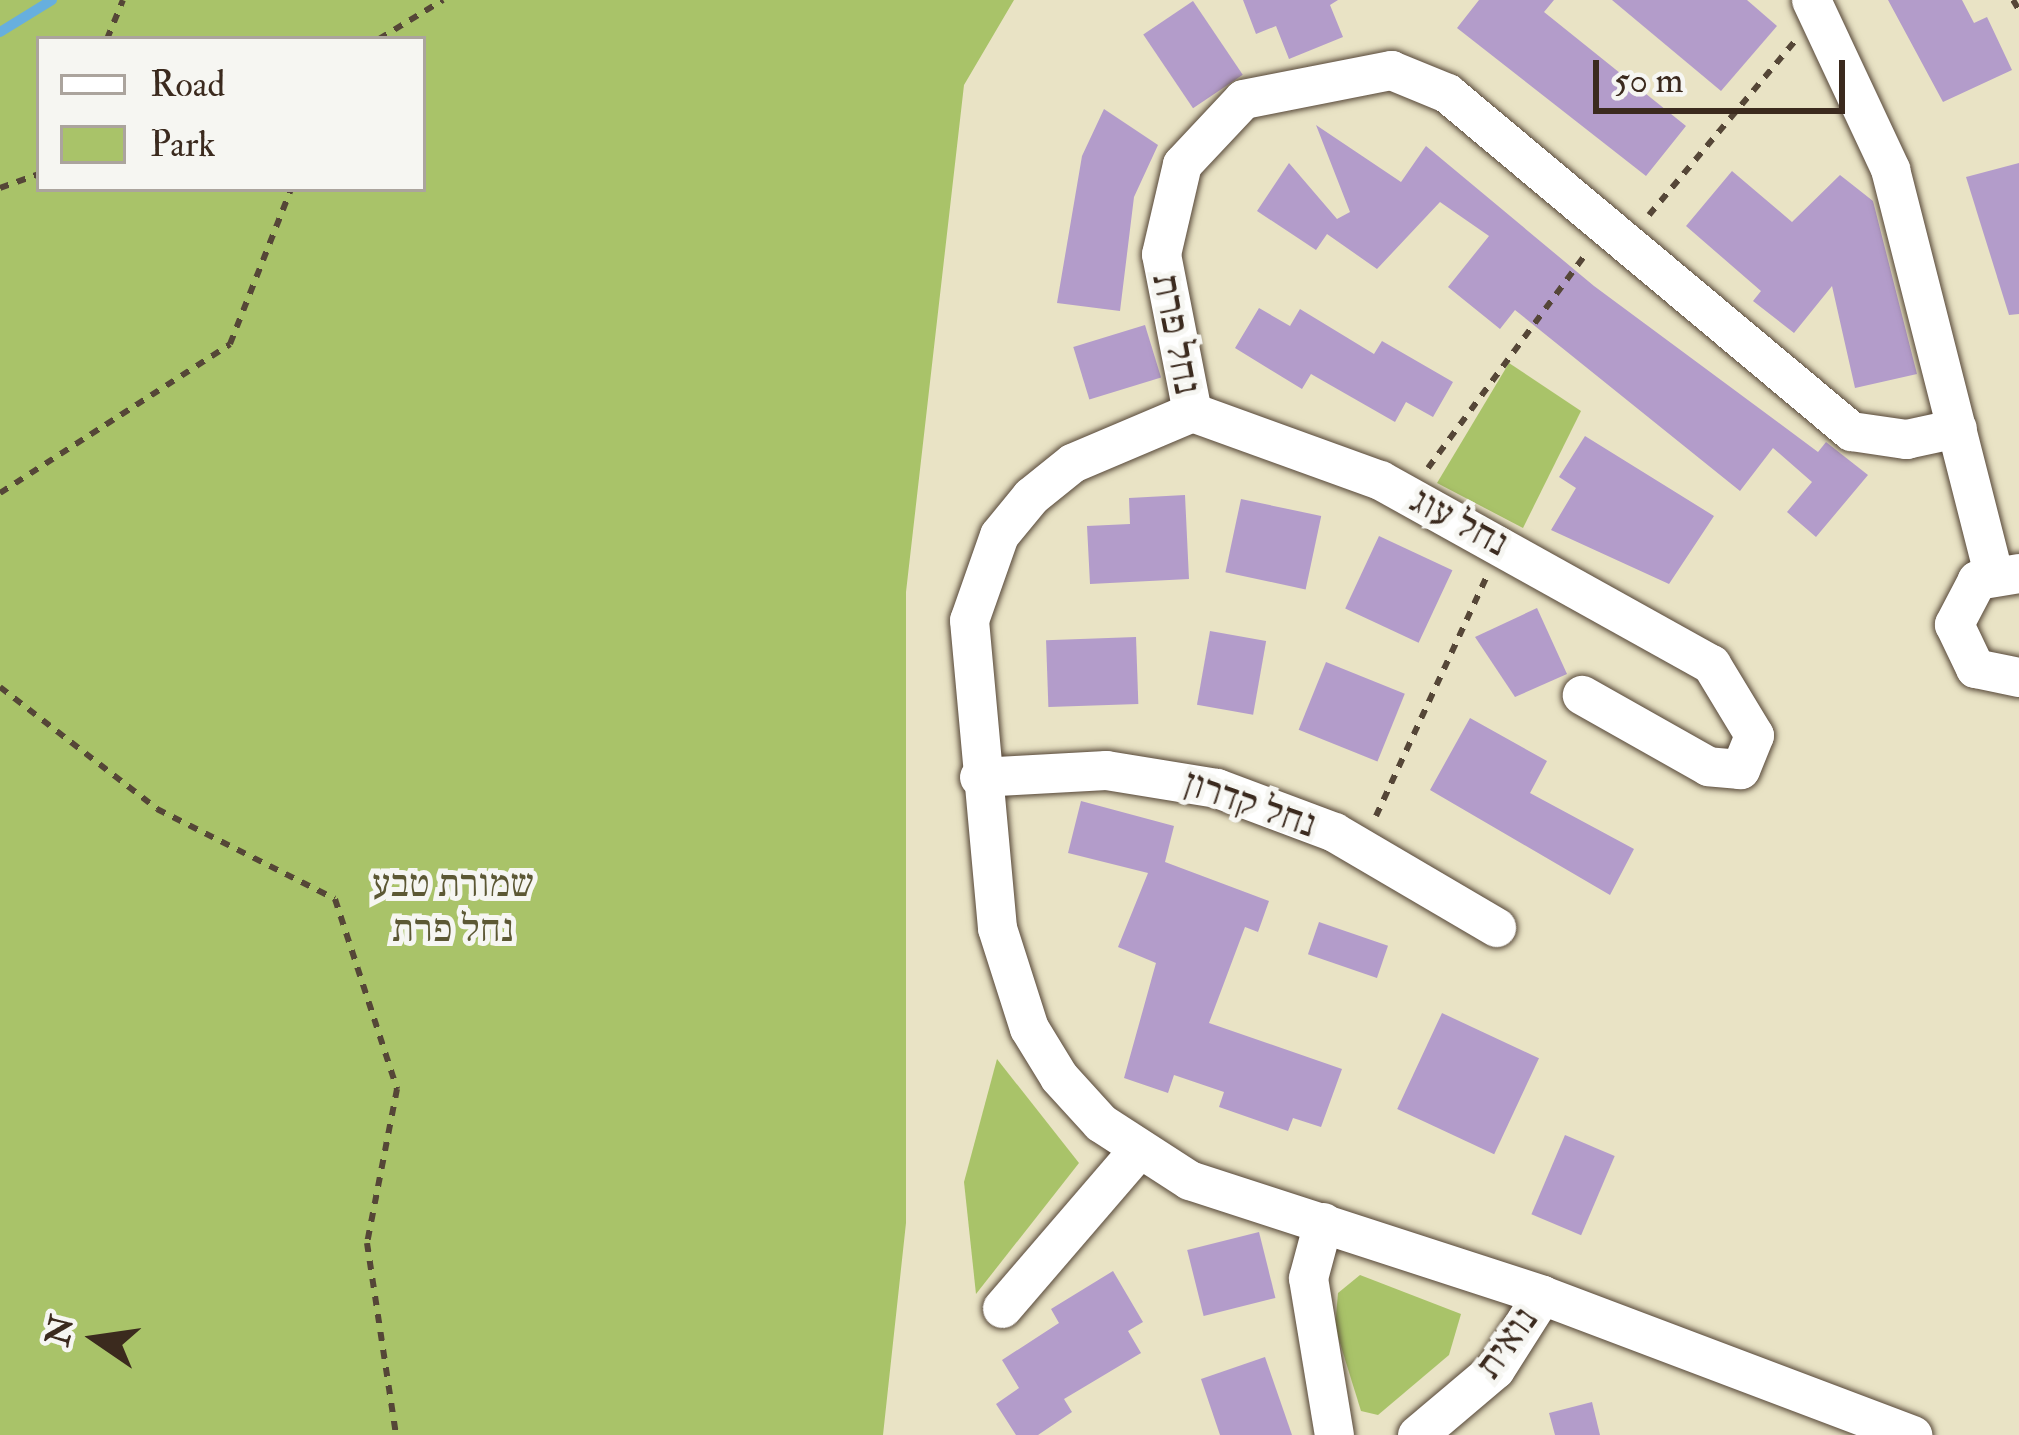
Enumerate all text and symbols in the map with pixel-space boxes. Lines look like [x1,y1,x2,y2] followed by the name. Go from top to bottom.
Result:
[36,36,426,192] legend
[1599,36,1851,110] scale bar
[1614,58,1683,103] text: 50 m
[150,62,225,107] text: Road
[150,122,216,167] text: Park
[1141,270,1211,398] street label: נחל פרת
[1402,477,1516,567] street label: נחל עוג
[1178,760,1322,848] street label: נחל קדרון
[372,862,534,953] park label: שמורת טבע נחל פרת
[36,1279,156,1399] north arrow
[1465,1298,1549,1388] street label: נואית
[37,1312,84,1350] text: N

